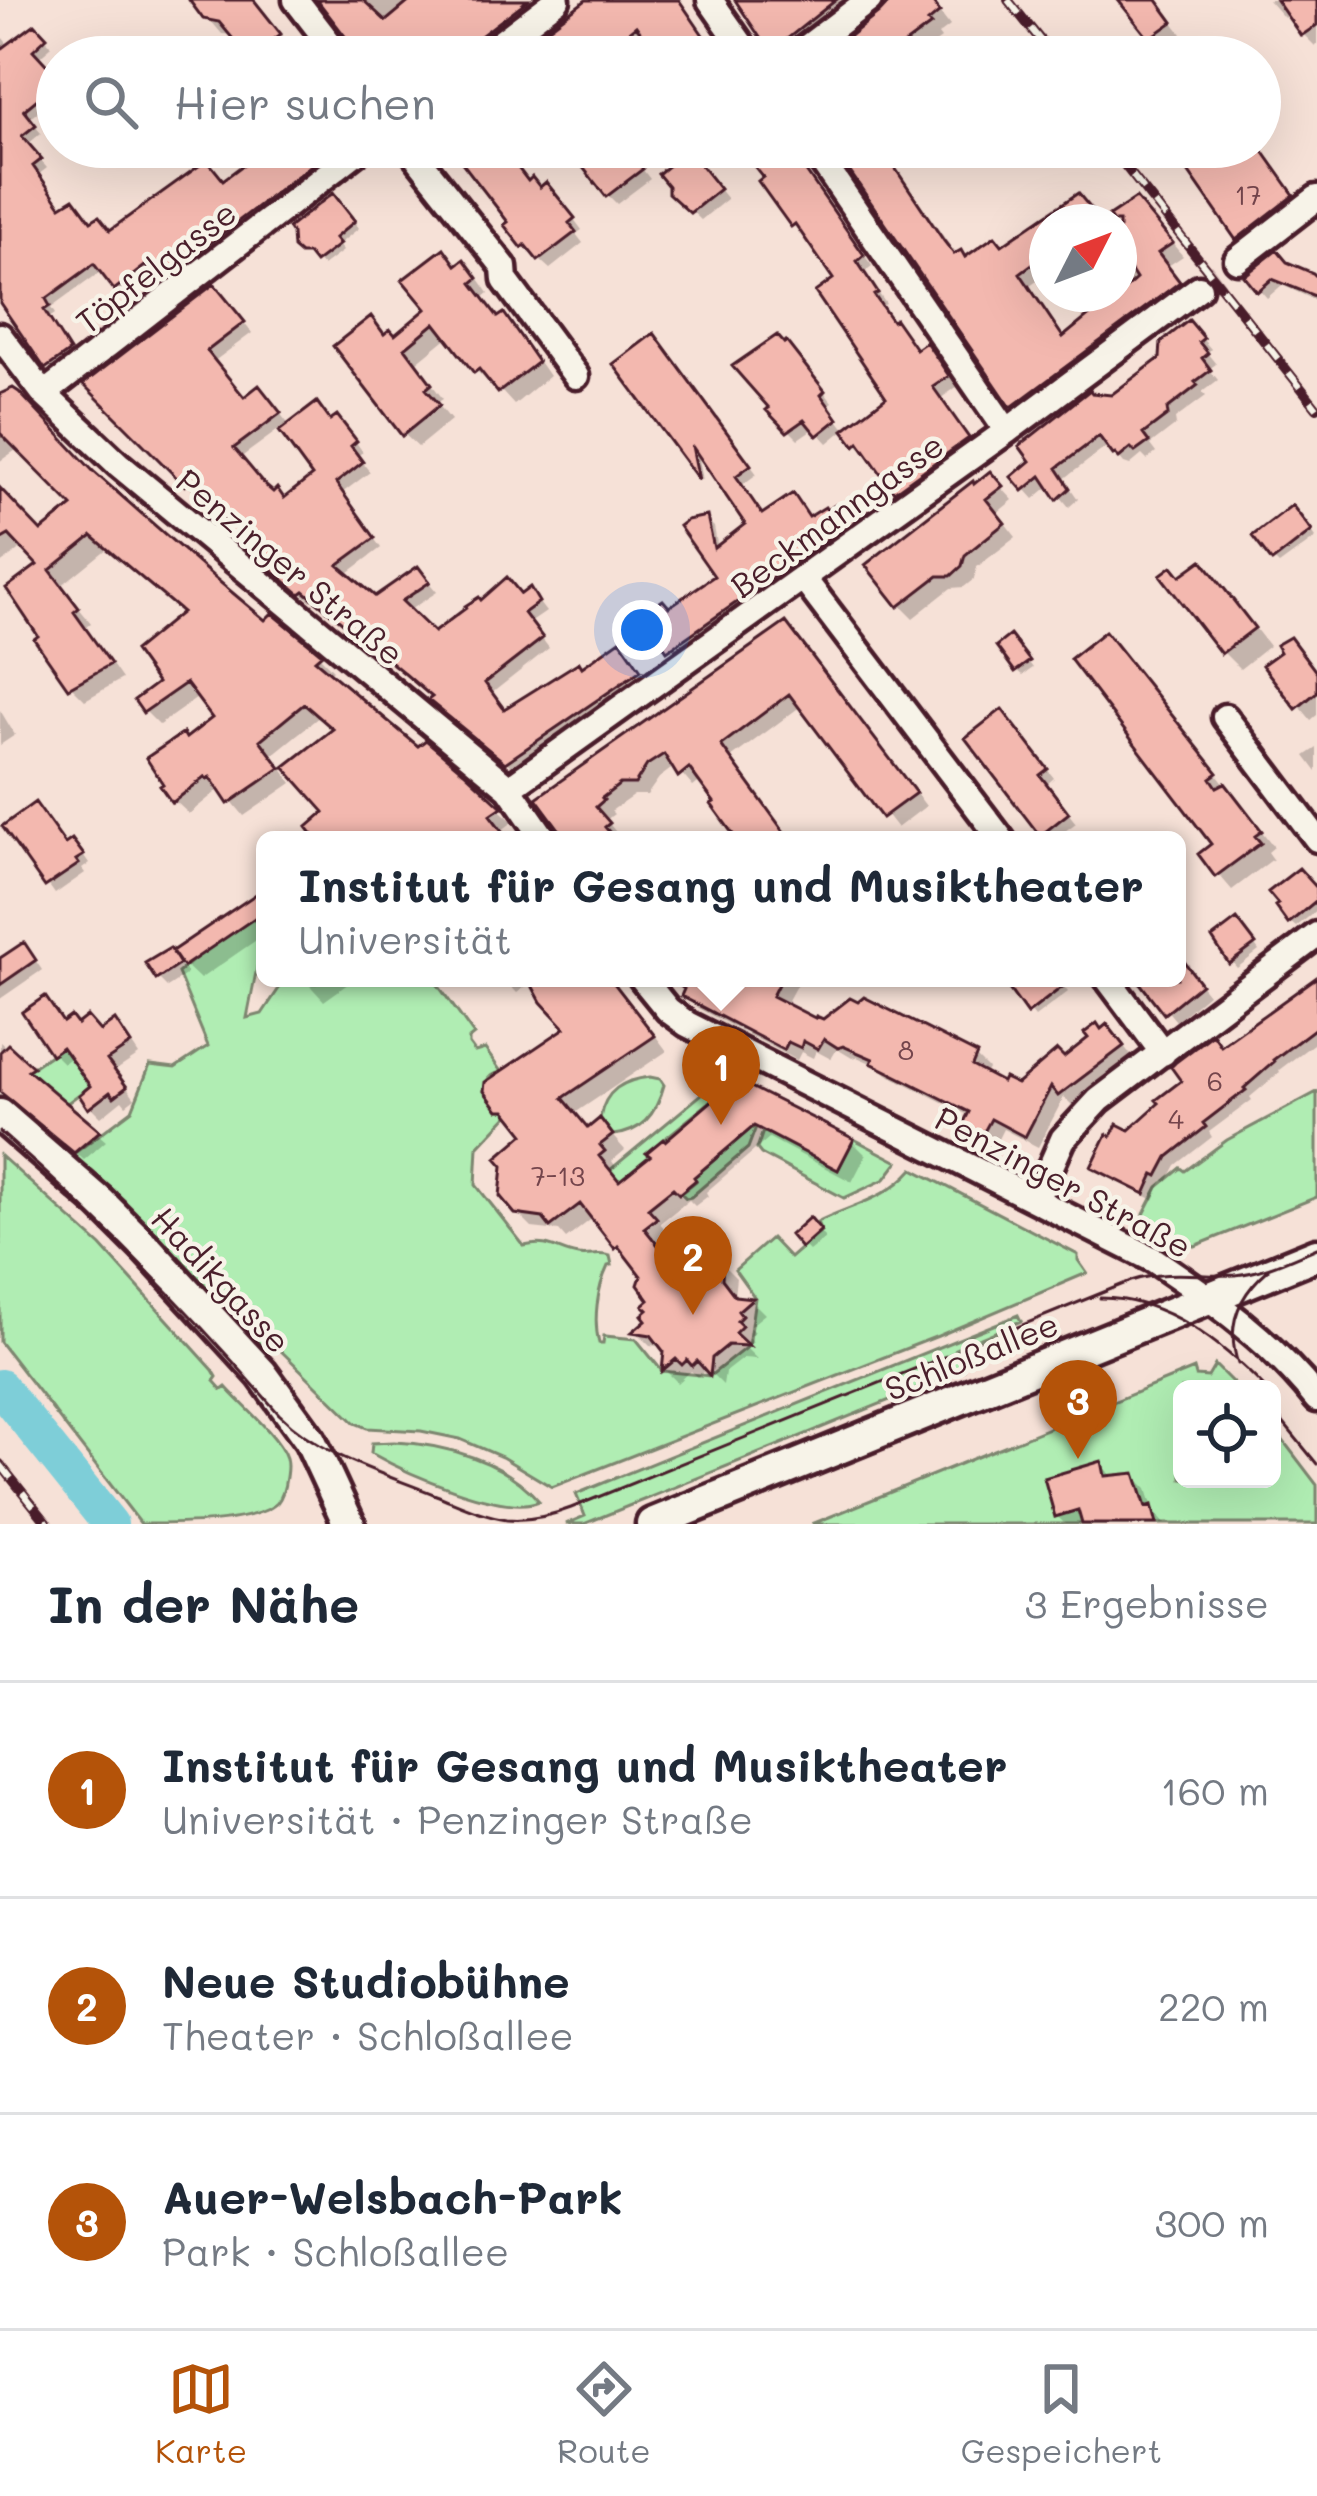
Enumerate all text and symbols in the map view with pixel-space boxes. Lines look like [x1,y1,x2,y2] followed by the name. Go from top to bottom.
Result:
[36,36,1281,168] search box
[78,69,144,135] icon: search
[174,73,436,131] text: Hier suchen
[1234,177,1262,212] house number: 17
[66,190,244,342] street label: Töpfelgasse
[1029,204,1137,312] north arrow
[721,422,951,606] street label: Beckmanngasse
[168,458,414,674] street label: Penzinger Straße
[612,600,672,660] your location
[256,831,1186,987] popup
[298,855,1144,913] text: Institut für Gesang und Musiktheater
[298,913,512,964] text: Universität
[682,1026,760,1125] pin: 1
[898,1032,914,1067] house number: 8
[1207,1063,1223,1098] house number: 6
[929,1095,1199,1267] street label: Penzinger Straße
[1168,1101,1184,1136] house number: 4
[531,1158,585,1193] house number: 7-13
[143,1197,301,1361] street label: Hadikgasse
[654,1216,732,1315] pin: 2
[878,1301,1064,1409] street label: Schloßallee
[1039,1360,1117,1459] pin: 3
[1173,1380,1281,1488] map controls
[1173,1380,1281,1488] button: locate
[48,1569,359,1636] text: In der Nähe
[1025,1577,1269,1628] text: 3 Ergebnisse
[162,1735,1007,1793] text: Institut für Gesang und Musiktheater
[78,1764,96,1815] text: 1
[1160,1764,1269,1815] text: 160 m
[162,1793,753,1844] text: Universität · Penzinger Straße
[162,1951,570,2009] text: Neue Studiobühne
[76,1980,98,2031] text: 2
[1158,1980,1269,2031] text: 220 m
[162,2009,574,2060] text: Theater · Schloßallee
[162,2167,623,2225] text: Auer-Welsbach-Park
[75,2196,99,2247] text: 3
[1154,2196,1269,2247] text: 300 m
[162,2225,509,2276] text: Park · Schloßallee
[155,2356,247,2471] tab: Karte
[557,2356,651,2471] tab: Route
[961,2356,1162,2471] tab: Gespeichert

